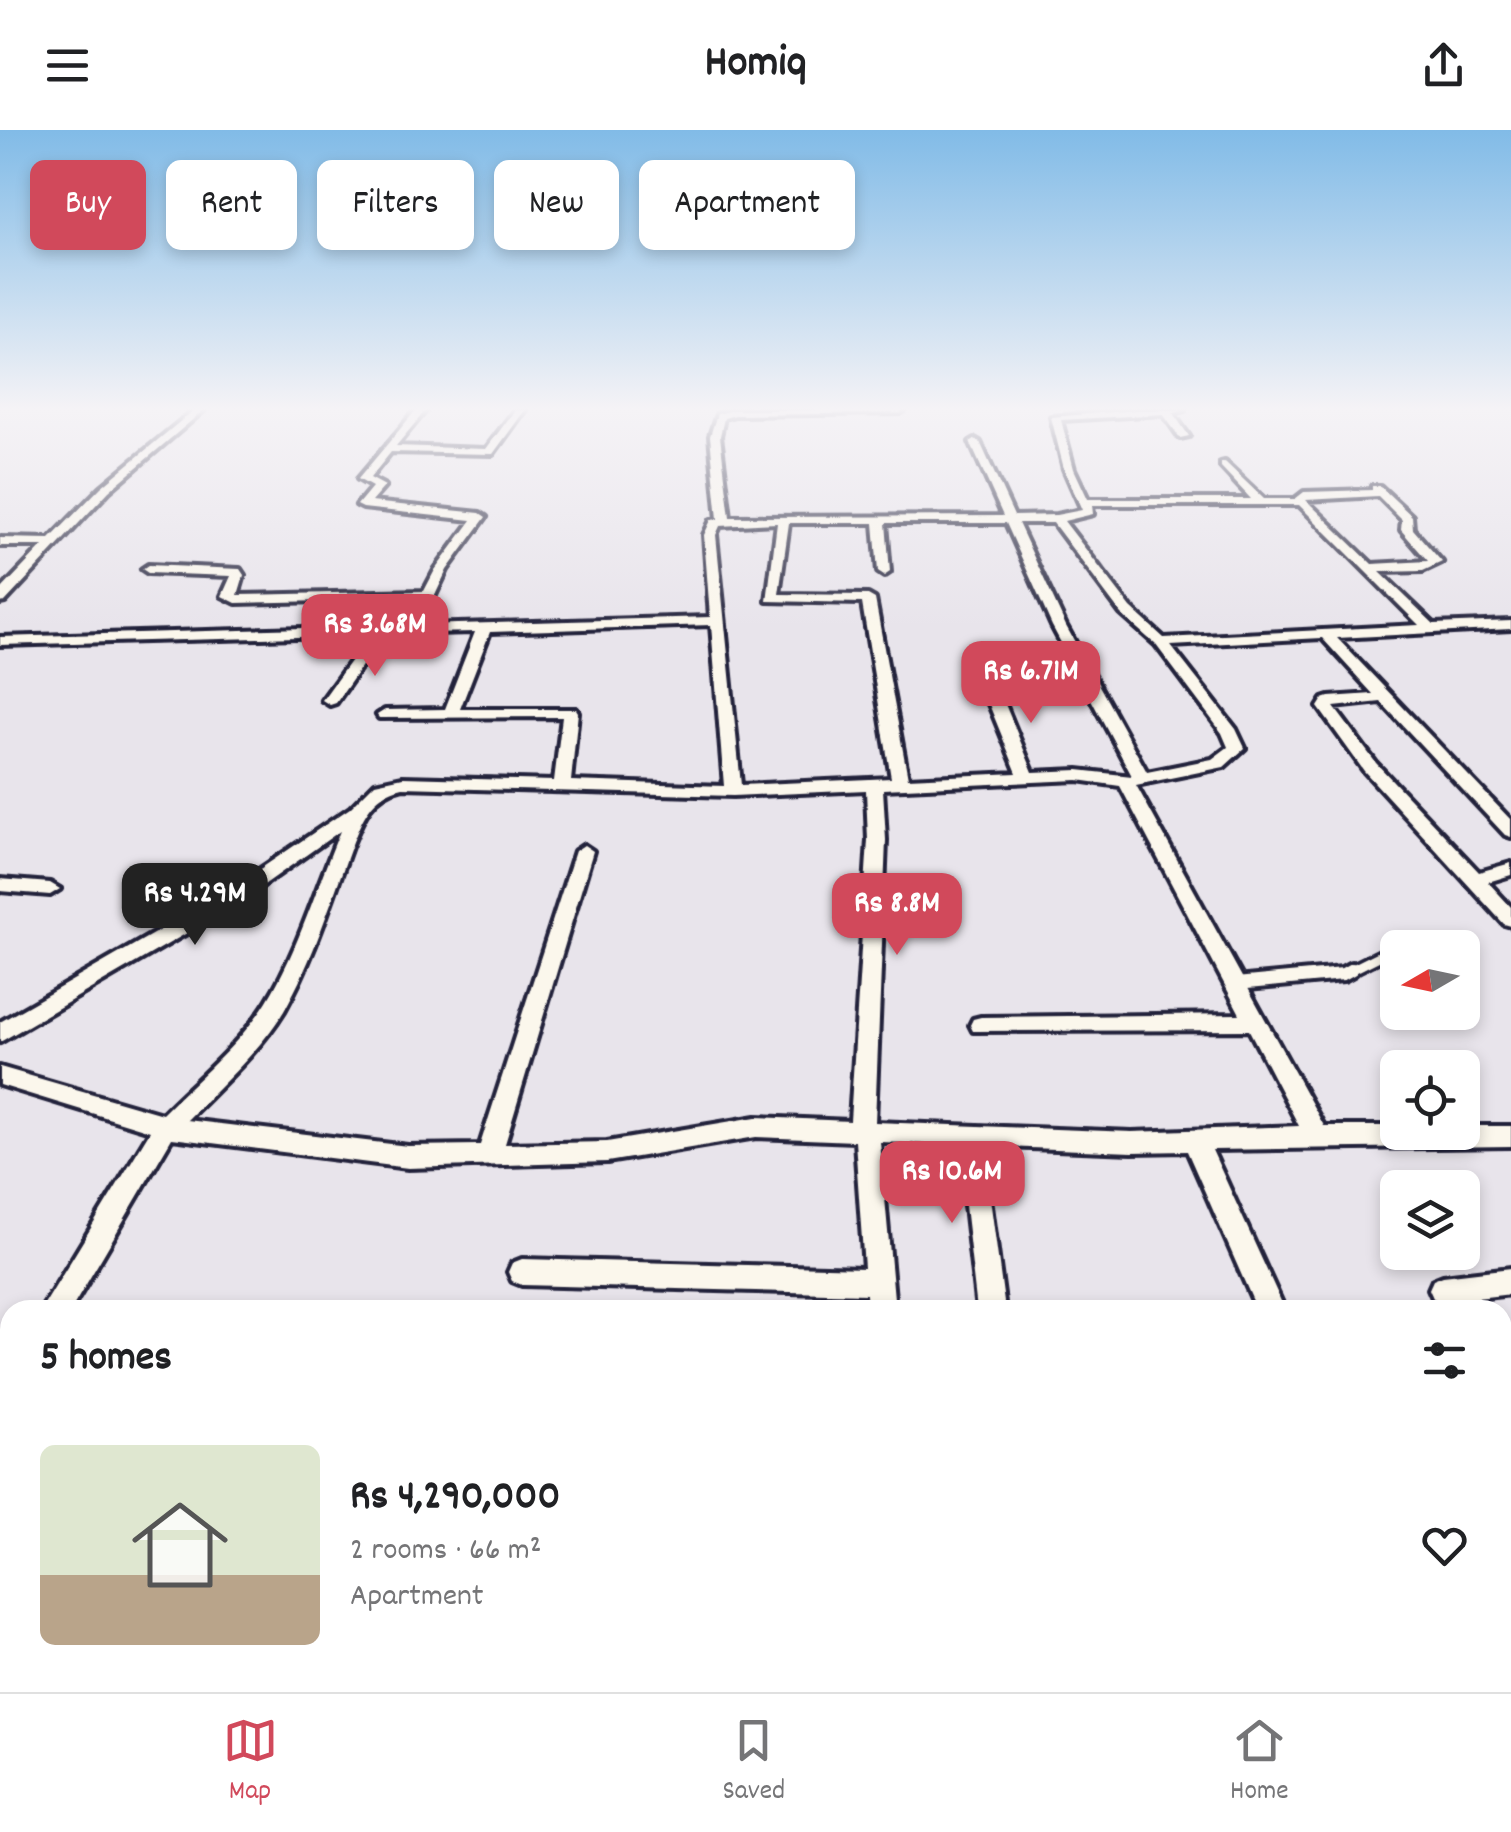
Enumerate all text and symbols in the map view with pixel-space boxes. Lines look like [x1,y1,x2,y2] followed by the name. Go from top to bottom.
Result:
[704,33,807,97] text: Homiq
[40,38,95,93] icon: menu
[1416,38,1471,93] icon: share
[30,160,146,250] chip: Buy
[166,160,297,250] chip: Rent
[317,160,474,250] chip: Filters
[494,160,619,250] chip: New
[639,160,855,250] chip: Apartment
[272,594,478,679] pin: Rs 3.68M
[323,603,427,649] text: Rs 3.68M
[928,641,1134,726] pin: Rs 6.71M
[983,650,1079,696] text: Rs 6.71M
[92,863,298,948] pin: Rs 4.29M
[144,872,246,918] text: Rs 4.29M
[805,873,989,958] pin: Rs 8.8M
[854,882,940,928] text: Rs 8.8M
[1380,930,1480,1030] north arrow
[1380,930,1480,1270] map controls
[1380,1050,1480,1150] button: locate
[849,1141,1055,1226] pin: Rs 10.6M
[902,1150,1002,1196] text: Rs 10.6M
[1380,1170,1480,1270] button: layers
[40,1330,172,1390] text: 5 homes
[1417,1333,1472,1388] icon: filters
[350,1469,560,1529] text: Rs 4,290,000
[120,1485,240,1605] icon: home
[1417,1518,1472,1573] icon: heart
[350,1529,541,1575] text: 2 rooms · 66 m²
[350,1575,484,1621] text: Apartment
[223,1713,278,1813] tab: Map
[723,1713,785,1813] tab: Saved
[1230,1713,1288,1813] tab: Home

